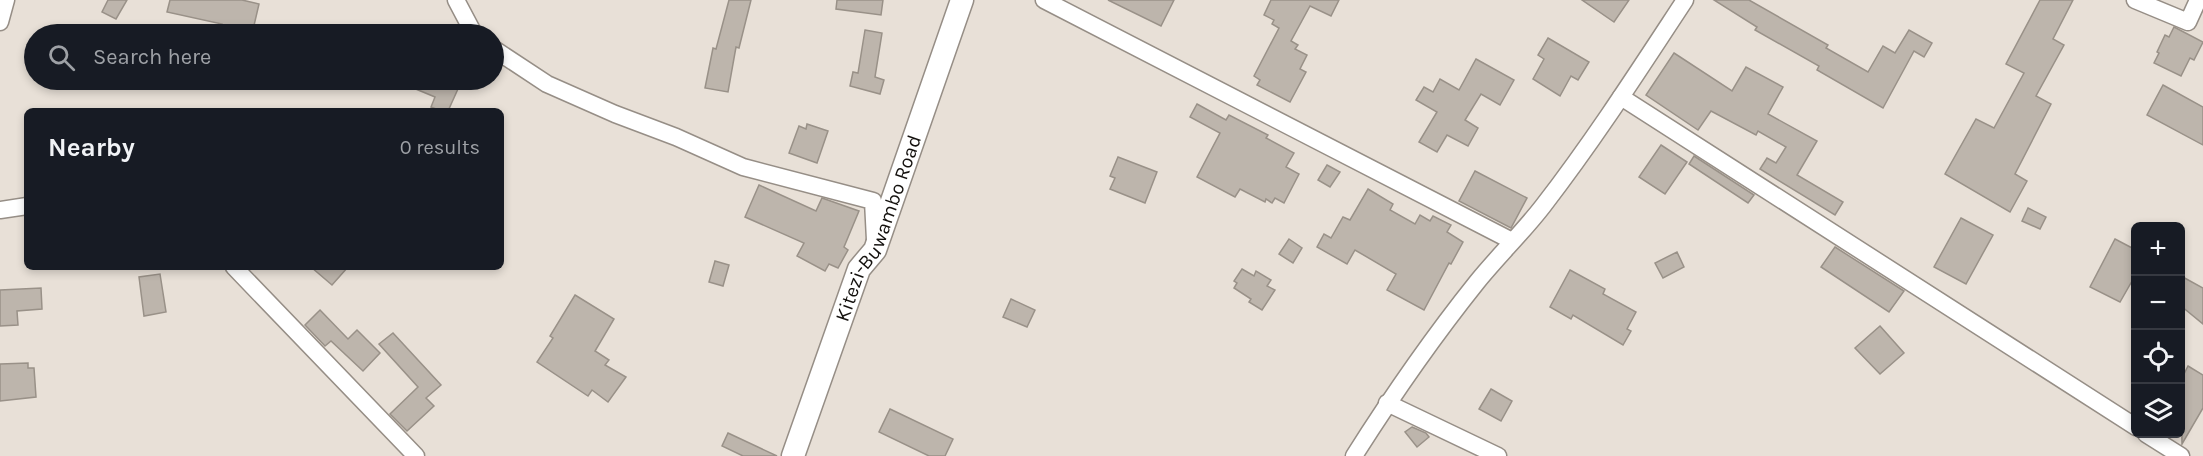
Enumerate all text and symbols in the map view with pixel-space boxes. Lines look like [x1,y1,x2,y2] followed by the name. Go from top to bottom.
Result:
[24,24,504,90] search box
[45,41,78,74] icon: search
[93,44,211,70] text: Search here
[48,132,135,163] text: Nearby
[830,132,926,325] street label: Kitezi-Buwambo Road
[400,136,480,159] text: 0 results
[2131,222,2185,438] map controls
[2131,222,2185,276] button: +
[2131,276,2185,330] button: −
[2131,330,2185,384] button: locate
[2131,384,2185,438] button: layers

